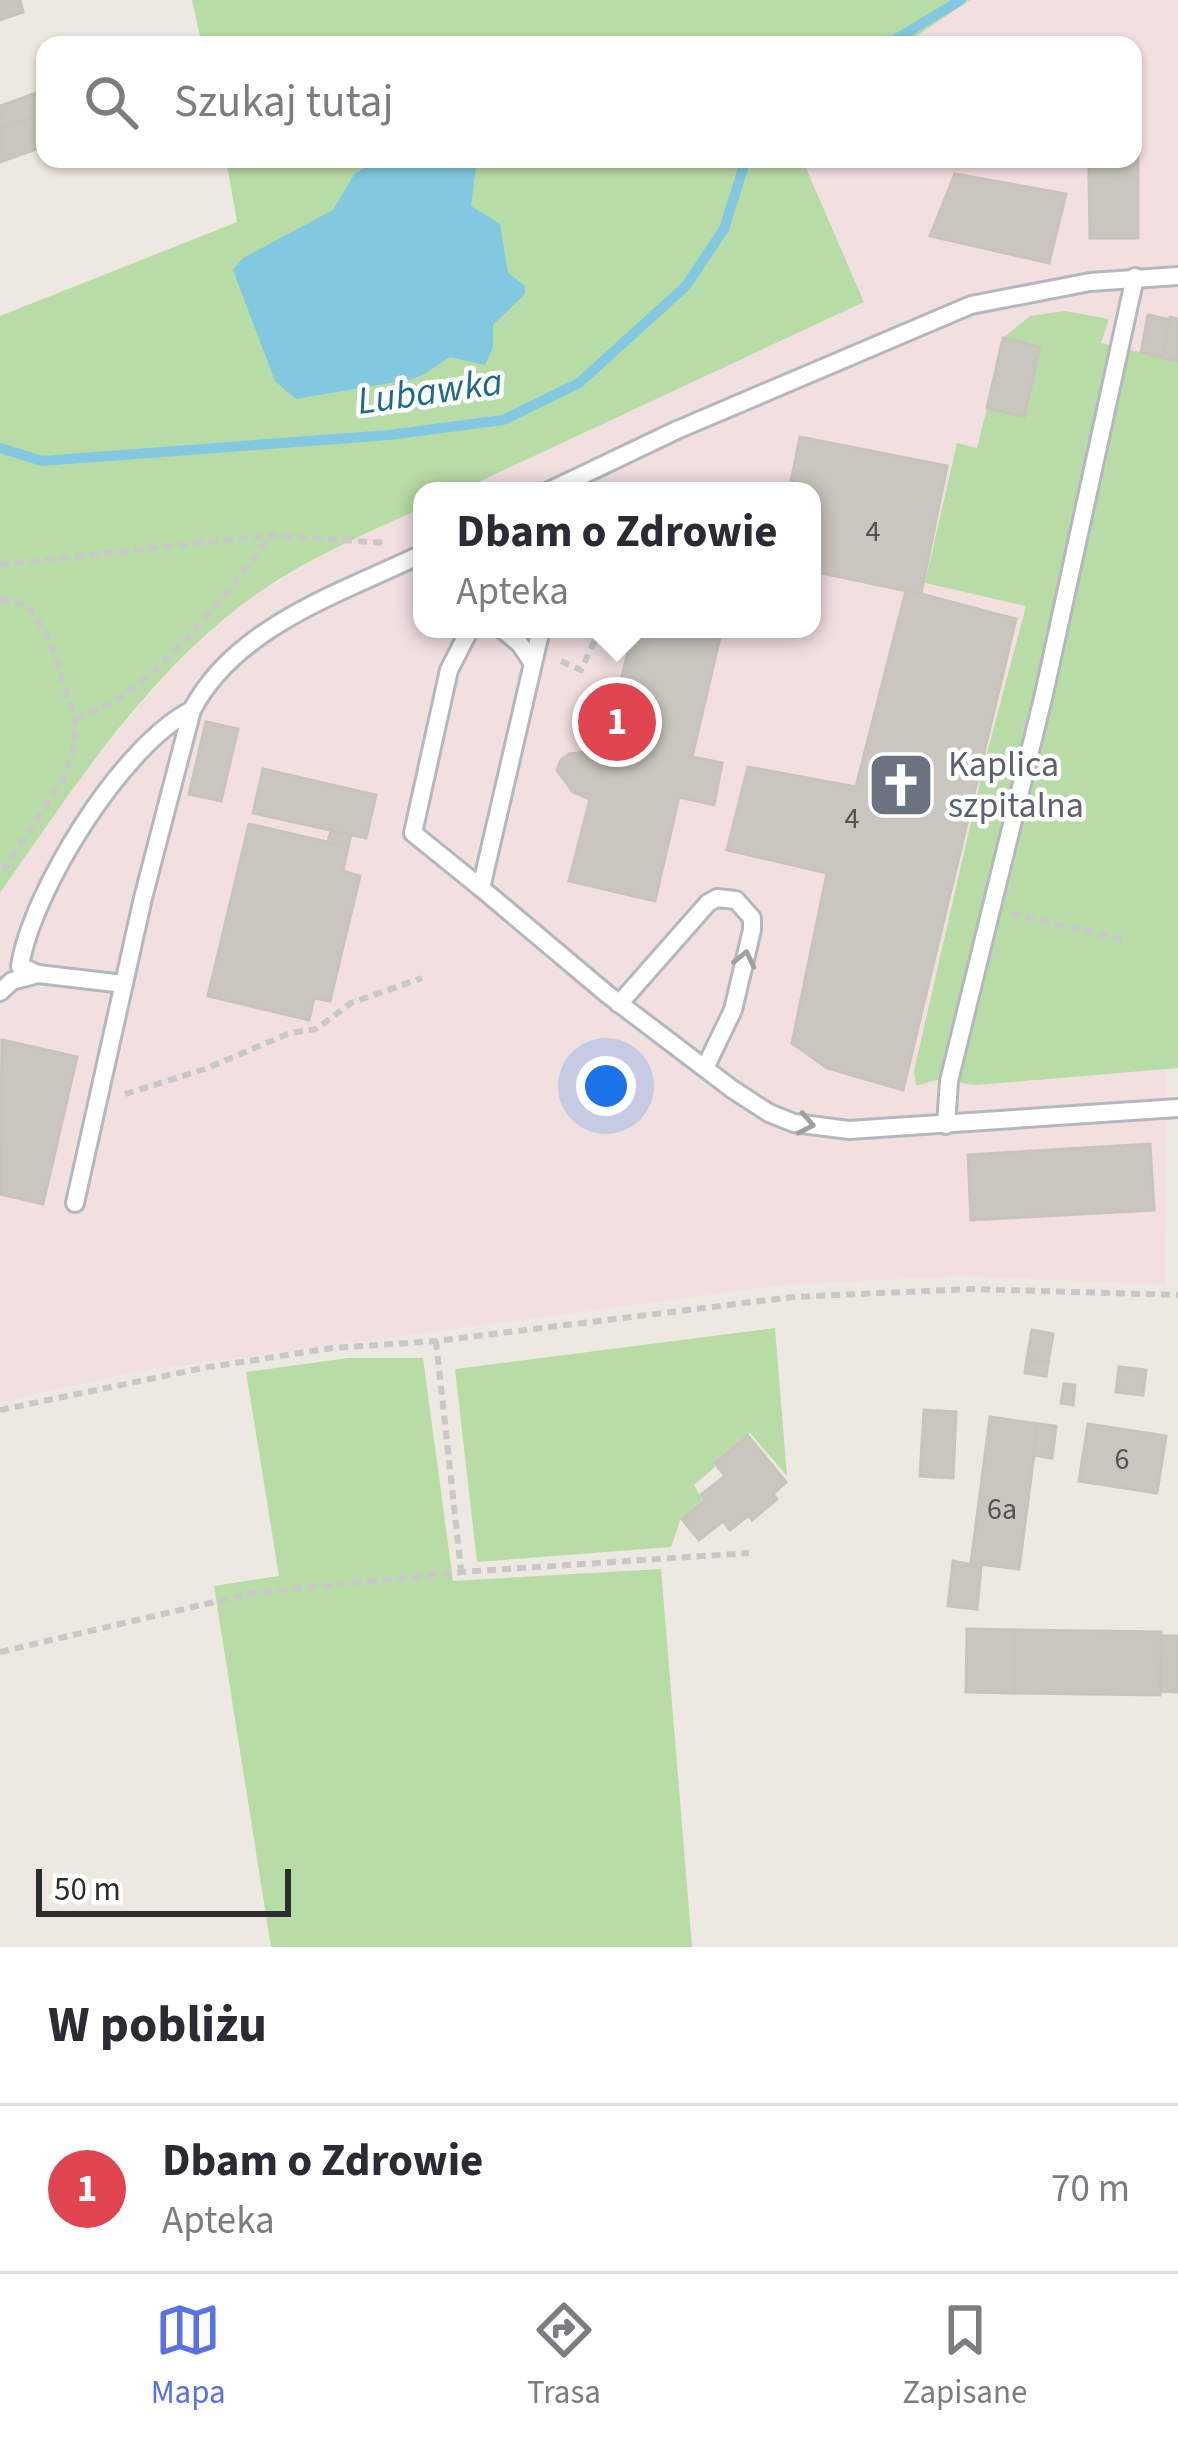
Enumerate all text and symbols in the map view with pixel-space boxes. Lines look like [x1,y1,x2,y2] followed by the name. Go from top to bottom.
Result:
[36,36,1142,168] search box
[78,69,144,135] icon: search
[174,70,394,134] text: Szukaj tutaj
[354,354,506,430] water label: Lubawka
[413,482,821,638] popup
[456,500,778,564] text: Dbam o Zdrowie
[866,510,881,553] house number: 4
[456,564,569,620] text: Apteka
[578,677,656,767] pin: 1
[948,739,1084,831] place label: Kaplica szpitalna
[866,750,936,820] church icon: Kaplica szpitalna
[845,797,860,840] house number: 4
[731,950,756,970] one-way arrow
[576,1056,636,1116] your location
[796,1110,816,1136] one-way arrow
[1115,1438,1129,1481] house number: 6
[987,1488,1017,1531] house number: 6a
[36,1863,291,1916] scale bar
[54,1866,121,1913] text: 50 m
[48,1989,267,2061] text: W pobliżu
[162,2129,483,2193] text: Dbam o Zdrowie
[77,2161,97,2217] text: 1
[1051,2161,1130,2217] text: 70 m
[162,2193,275,2249] text: Apteka
[151,2297,226,2416] tab: Mapa
[527,2297,601,2416] tab: Trasa
[902,2297,1027,2416] tab: Zapisane

